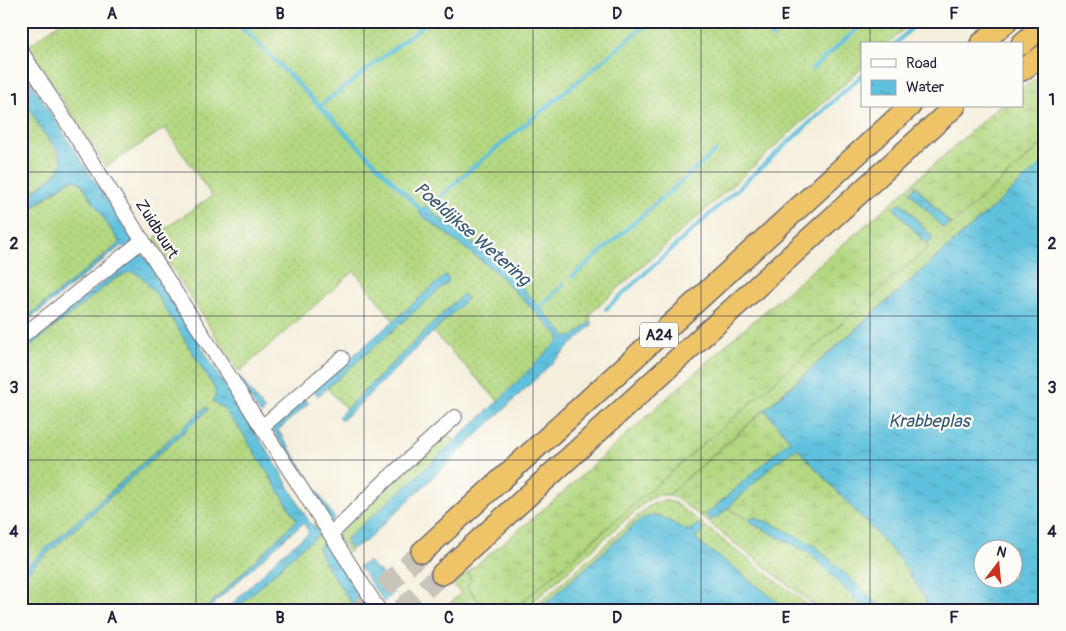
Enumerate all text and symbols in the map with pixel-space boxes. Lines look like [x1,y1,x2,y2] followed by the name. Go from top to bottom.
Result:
[107,4,118,24] text: A
[275,4,285,24] text: B
[444,4,454,24] text: C
[612,4,622,24] text: D
[782,4,791,24] text: E
[949,4,959,24] text: F
[861,42,1024,108] legend
[906,54,937,73] text: Road
[906,78,945,97] text: Water
[11,90,17,110] text: 1
[1049,90,1055,110] text: 1
[409,177,536,292] water label: Poeldijkse Wetering
[131,196,183,263] street label: Zuidbuurt
[10,234,19,254] text: 2
[1048,234,1057,254] text: 2
[640,322,678,348] road number: A24
[10,378,19,398] text: 3
[1048,378,1057,398] text: 3
[888,410,972,433] water label: Krabbeplas
[9,522,19,542] text: 4
[1047,522,1057,542] text: 4
[974,538,1024,588] north arrow
[995,543,1008,561] text: N
[107,608,118,628] text: A
[275,608,285,628] text: B
[444,608,454,628] text: C
[612,608,622,628] text: D
[782,608,791,628] text: E
[949,608,959,628] text: F

